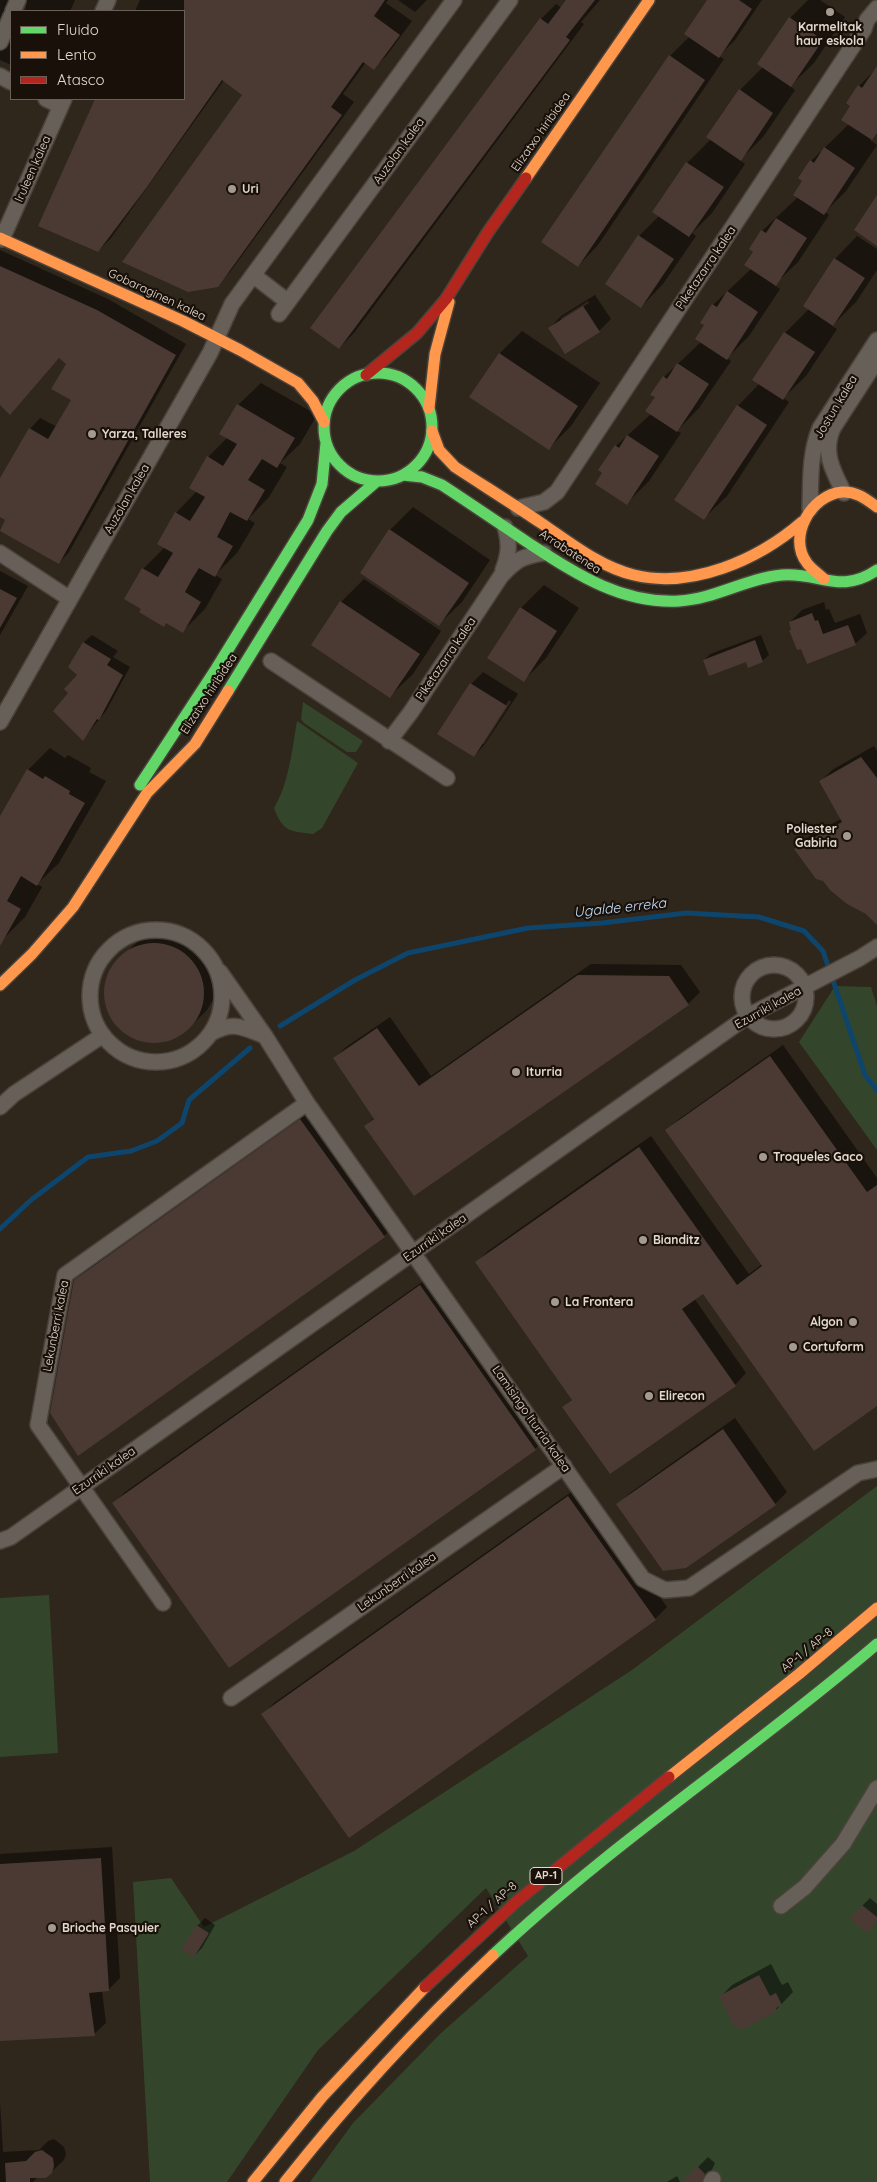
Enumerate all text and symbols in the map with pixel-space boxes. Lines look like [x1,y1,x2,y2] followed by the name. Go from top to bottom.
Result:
[824,6,836,18] marker: Karmelitak haur eskola
[10,10,185,100] legend
[57,20,99,39] text: Fluido
[796,20,864,48] place label: Karmelitak haur eskola
[57,45,96,64] text: Lento
[57,70,105,89] text: Atasco
[508,90,574,174] street label: Elizatxo hiribidea
[370,115,428,187] street label: Auzolan kalea
[12,134,54,204] street label: Iruleen kalea
[242,182,258,196] place label: Uri
[226,183,238,195] marker: Uri
[673,224,739,312] street label: Piketazarra kalea
[106,266,208,324] street label: Gobaraginen kalea
[811,373,861,441] street label: Jostun kalea
[102,427,187,441] place label: Yarza, Talleres
[86,428,98,440] marker: Yarza, Talleres
[101,462,153,536] street label: Auzolan kalea
[537,527,603,577] street label: Arrabatenea
[413,615,479,703] street label: Piketazarra kalea
[178,651,240,737] street label: Elizatxo hiribidea
[786,822,837,850] place label: Poliester Gabiria
[841,830,853,842] marker: Poliester Gabiria
[573,895,667,921] water label: Ugalde erreka
[732,984,804,1032] street label: Ezurriki kalea
[526,1065,562,1079] place label: Iturria
[510,1066,522,1078] marker: Iturria
[773,1150,863,1164] place label: Troqueles Gaco
[757,1151,769,1163] marker: Troqueles Gaco
[401,1211,469,1265] street label: Ezurriki kalea
[653,1233,699,1247] place label: Bianditz
[637,1234,649,1246] marker: Bianditz
[40,1279,72,1373] street label: Lekunberri kalea
[565,1295,633,1309] place label: La Frontera
[549,1296,561,1308] marker: La Frontera
[810,1315,843,1329] place label: Algon
[847,1316,859,1328] marker: Algon
[803,1340,864,1354] place label: Cortuform
[787,1341,799,1353] marker: Cortuform
[489,1363,573,1475] street label: Lamisingo Iturria kalea
[659,1389,705,1403] place label: Elirecon
[643,1390,655,1402] marker: Elirecon
[70,1444,138,1498] street label: Ezurriki kalea
[355,1549,439,1615] street label: Lekunberri kalea
[778,1625,836,1675] street label: AP-1 / AP-8
[530,1868,562,1884] road number: AP-1
[464,1879,520,1931] street label: AP-1 / AP-8
[62,1921,159,1935] place label: Brioche Pasquier
[46,1922,58,1934] marker: Brioche Pasquier

